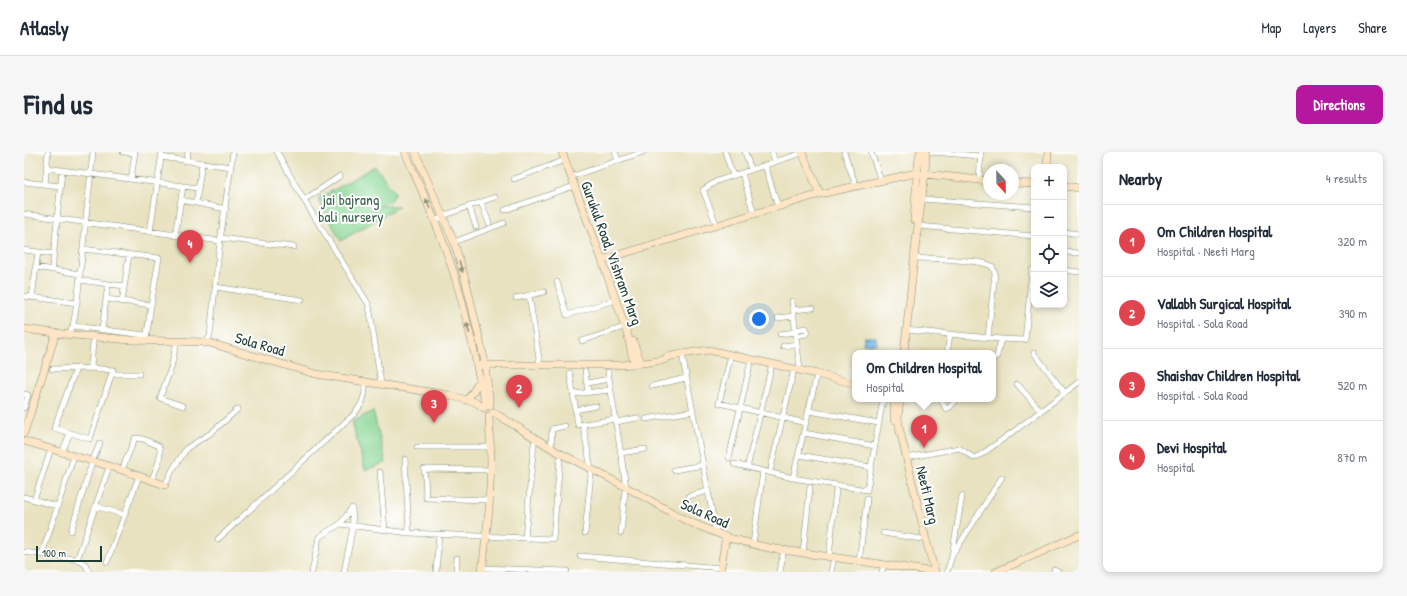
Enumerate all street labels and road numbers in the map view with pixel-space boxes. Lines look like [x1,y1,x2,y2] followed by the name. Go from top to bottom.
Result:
[576,178,648,328] street label: Gurukul Road, Vishram Marg
[233,327,287,361] street label: Sola Road
[911,464,945,526] street label: Neeti Marg
[678,493,733,533] street label: Sola Road

